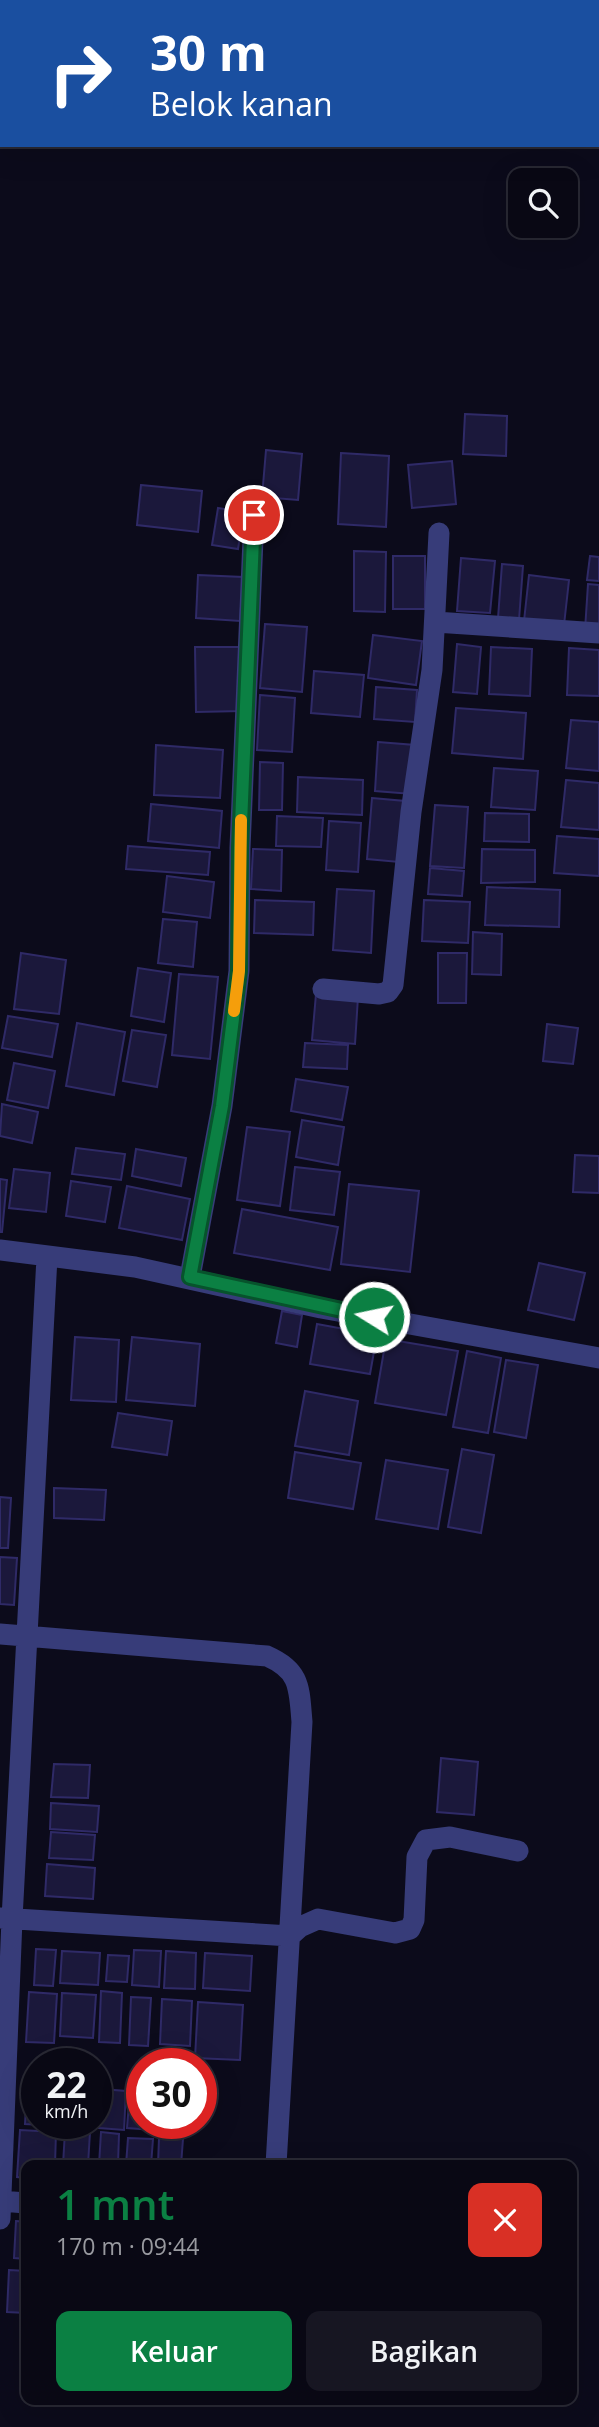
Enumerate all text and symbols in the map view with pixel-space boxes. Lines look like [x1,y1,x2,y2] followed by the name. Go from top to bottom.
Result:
[150,19,267,85] text: 30 m
[35,28,126,119] icon: right
[150,82,333,125] text: Belok kanan
[508,168,578,238] map controls
[508,168,578,238] button: search
[224,485,284,545] pin
[235,496,273,534] icon: arrive
[337,1280,411,1354] position arrow
[126,2048,217,2139] speed limit sign: 30
[46,2061,87,2108] text: 22
[45,2099,88,2123] text: km/h
[56,2175,174,2232] text: 1 mnt
[468,2183,542,2257] button: close
[56,2230,199,2262] text: 170 m · 09:44
[56,2311,292,2391] button: Keluar
[306,2311,542,2391] button: Bagikan

